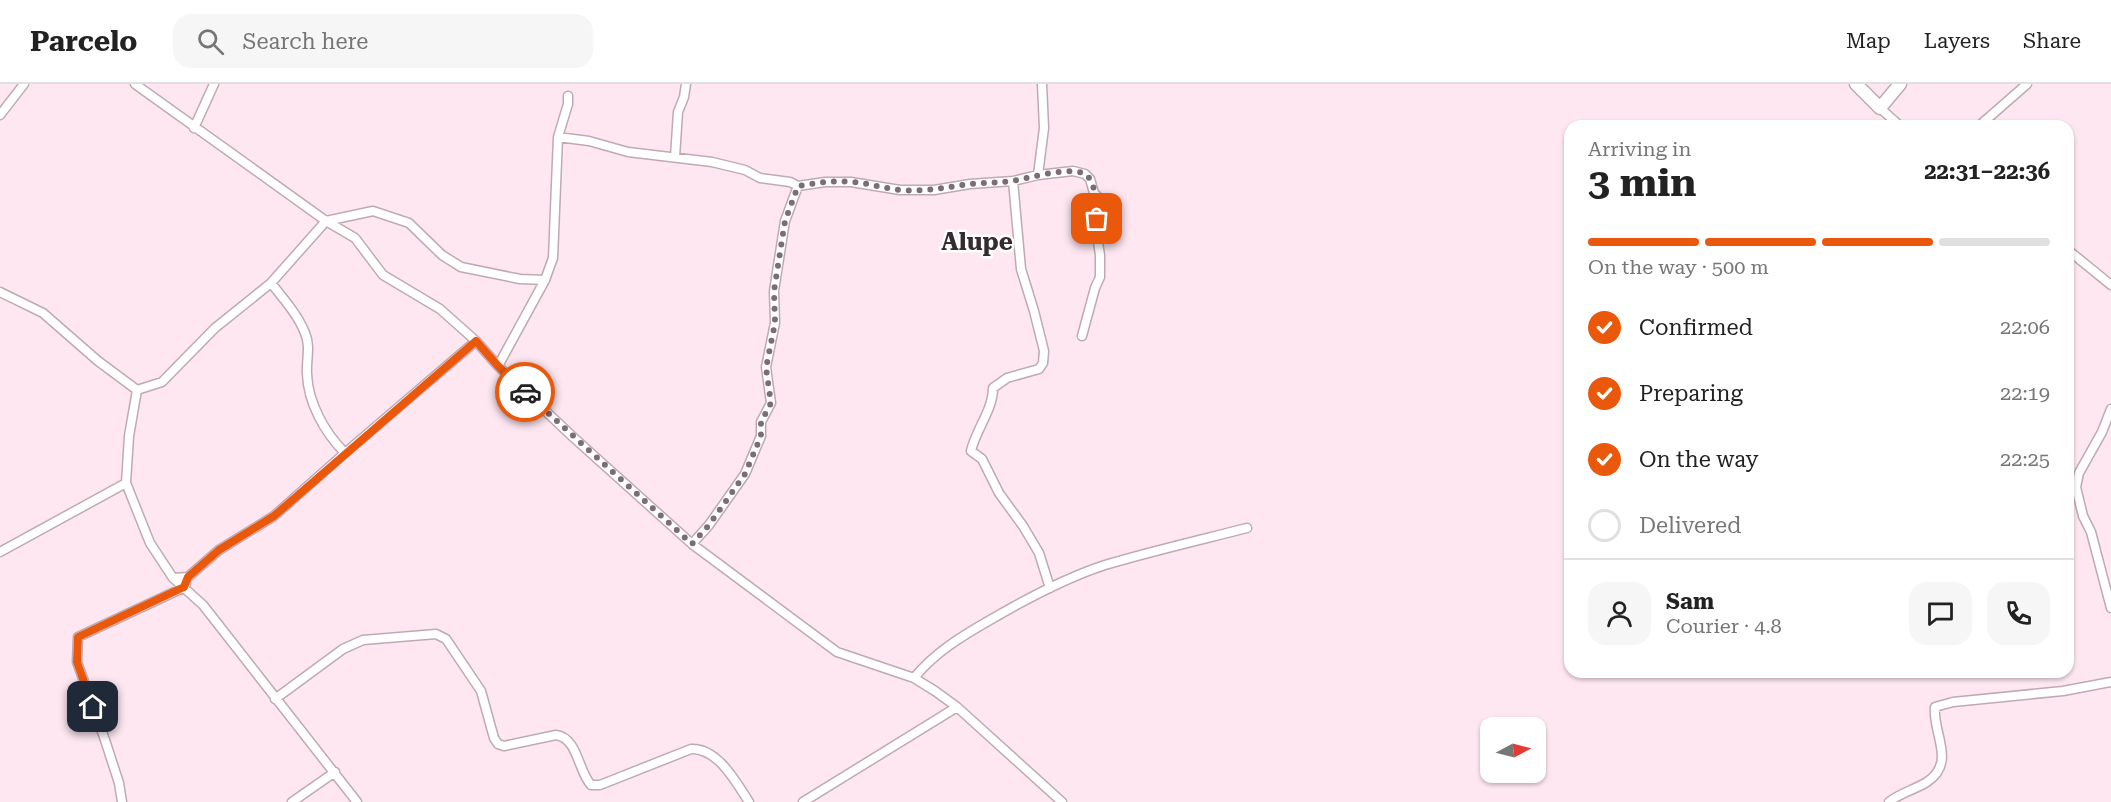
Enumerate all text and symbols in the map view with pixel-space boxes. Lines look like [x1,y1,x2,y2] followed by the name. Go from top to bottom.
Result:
[173,14,593,68] search box
[30,25,137,58] text: Parcelo
[194,25,227,58] icon: search
[242,29,368,54] text: Search here
[1846,29,1891,53] text: Map
[1924,29,1990,53] text: Layers
[2023,29,2081,53] text: Share
[1588,137,1691,161] text: Arriving in
[1924,159,2050,184] text: 22:31–22:36
[1588,160,1696,206] text: 3 min
[1071,193,1122,244] pin
[1080,202,1113,235] icon: bag
[941,228,1013,256] district label: Alupe
[1588,255,1769,279] text: On the way · 500 m
[1588,311,1621,344] icon: check
[1639,315,1753,340] text: Confirmed
[2000,315,2050,339] text: 22:06
[495,362,555,422] courier
[509,376,542,409] icon: car
[1588,377,1621,410] icon: check
[1639,381,1743,406] text: Preparing
[2000,381,2050,405] text: 22:19
[1588,443,1621,476] icon: check
[1639,447,1759,472] text: On the way
[2000,447,2050,471] text: 22:25
[1639,513,1741,538] text: Delivered
[1588,582,1651,645] button: person
[1909,582,1972,645] button: chat
[1987,582,2050,645] button: phone
[1666,589,1714,614] text: Sam
[1666,614,1782,638] text: Courier · 4.8
[67,681,118,732] pin
[76,690,109,723] icon: home
[1480,717,1546,783] north arrow
[1480,717,1546,783] map controls

